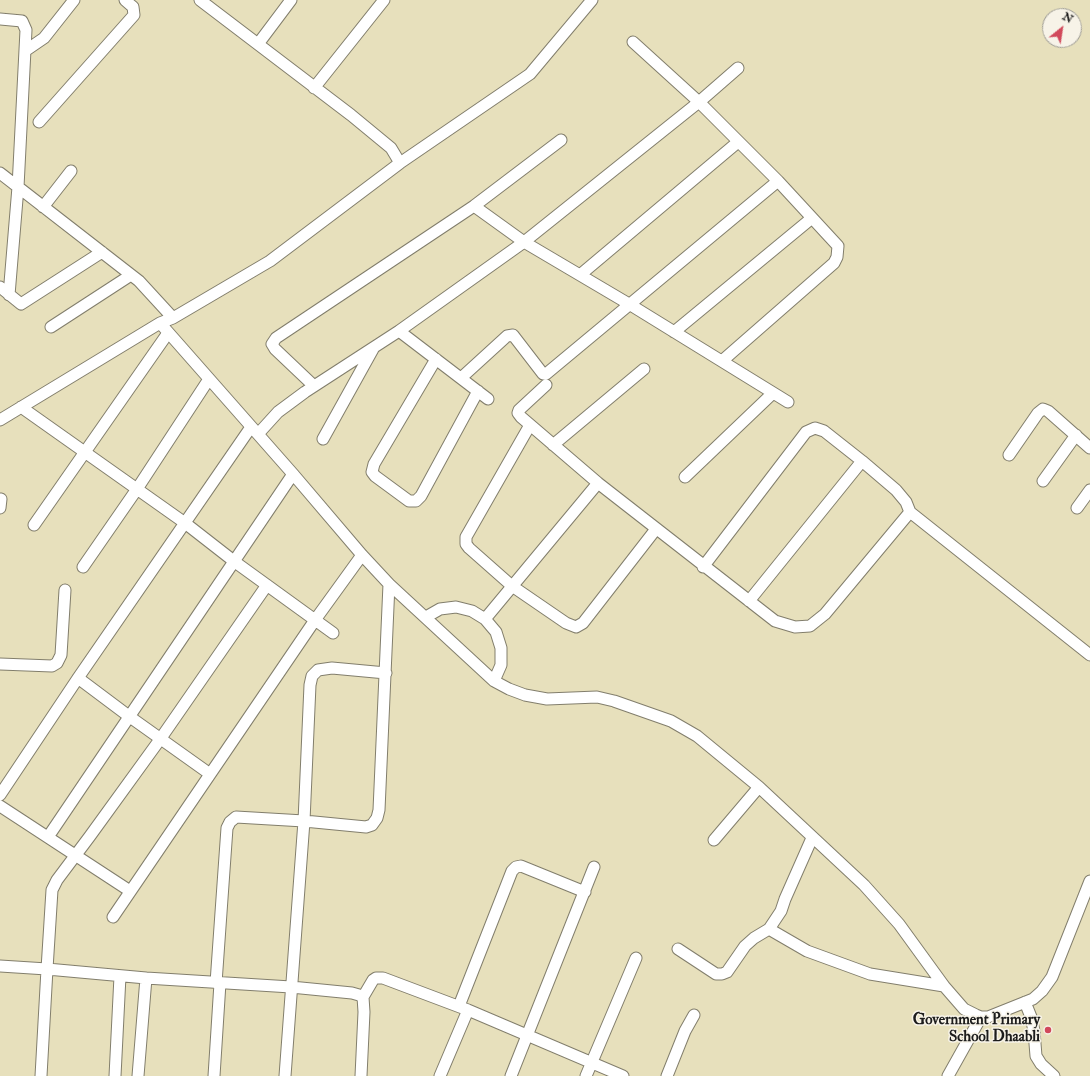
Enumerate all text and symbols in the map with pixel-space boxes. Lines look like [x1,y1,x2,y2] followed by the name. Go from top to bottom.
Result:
[1042,8,1082,48] north arrow
[1060,10,1075,26] text: N
[913,1012,1040,1047] place label: Government Primary School Dhaabli
[1043,1025,1053,1035] marker: Government Primary School Dhaabli

